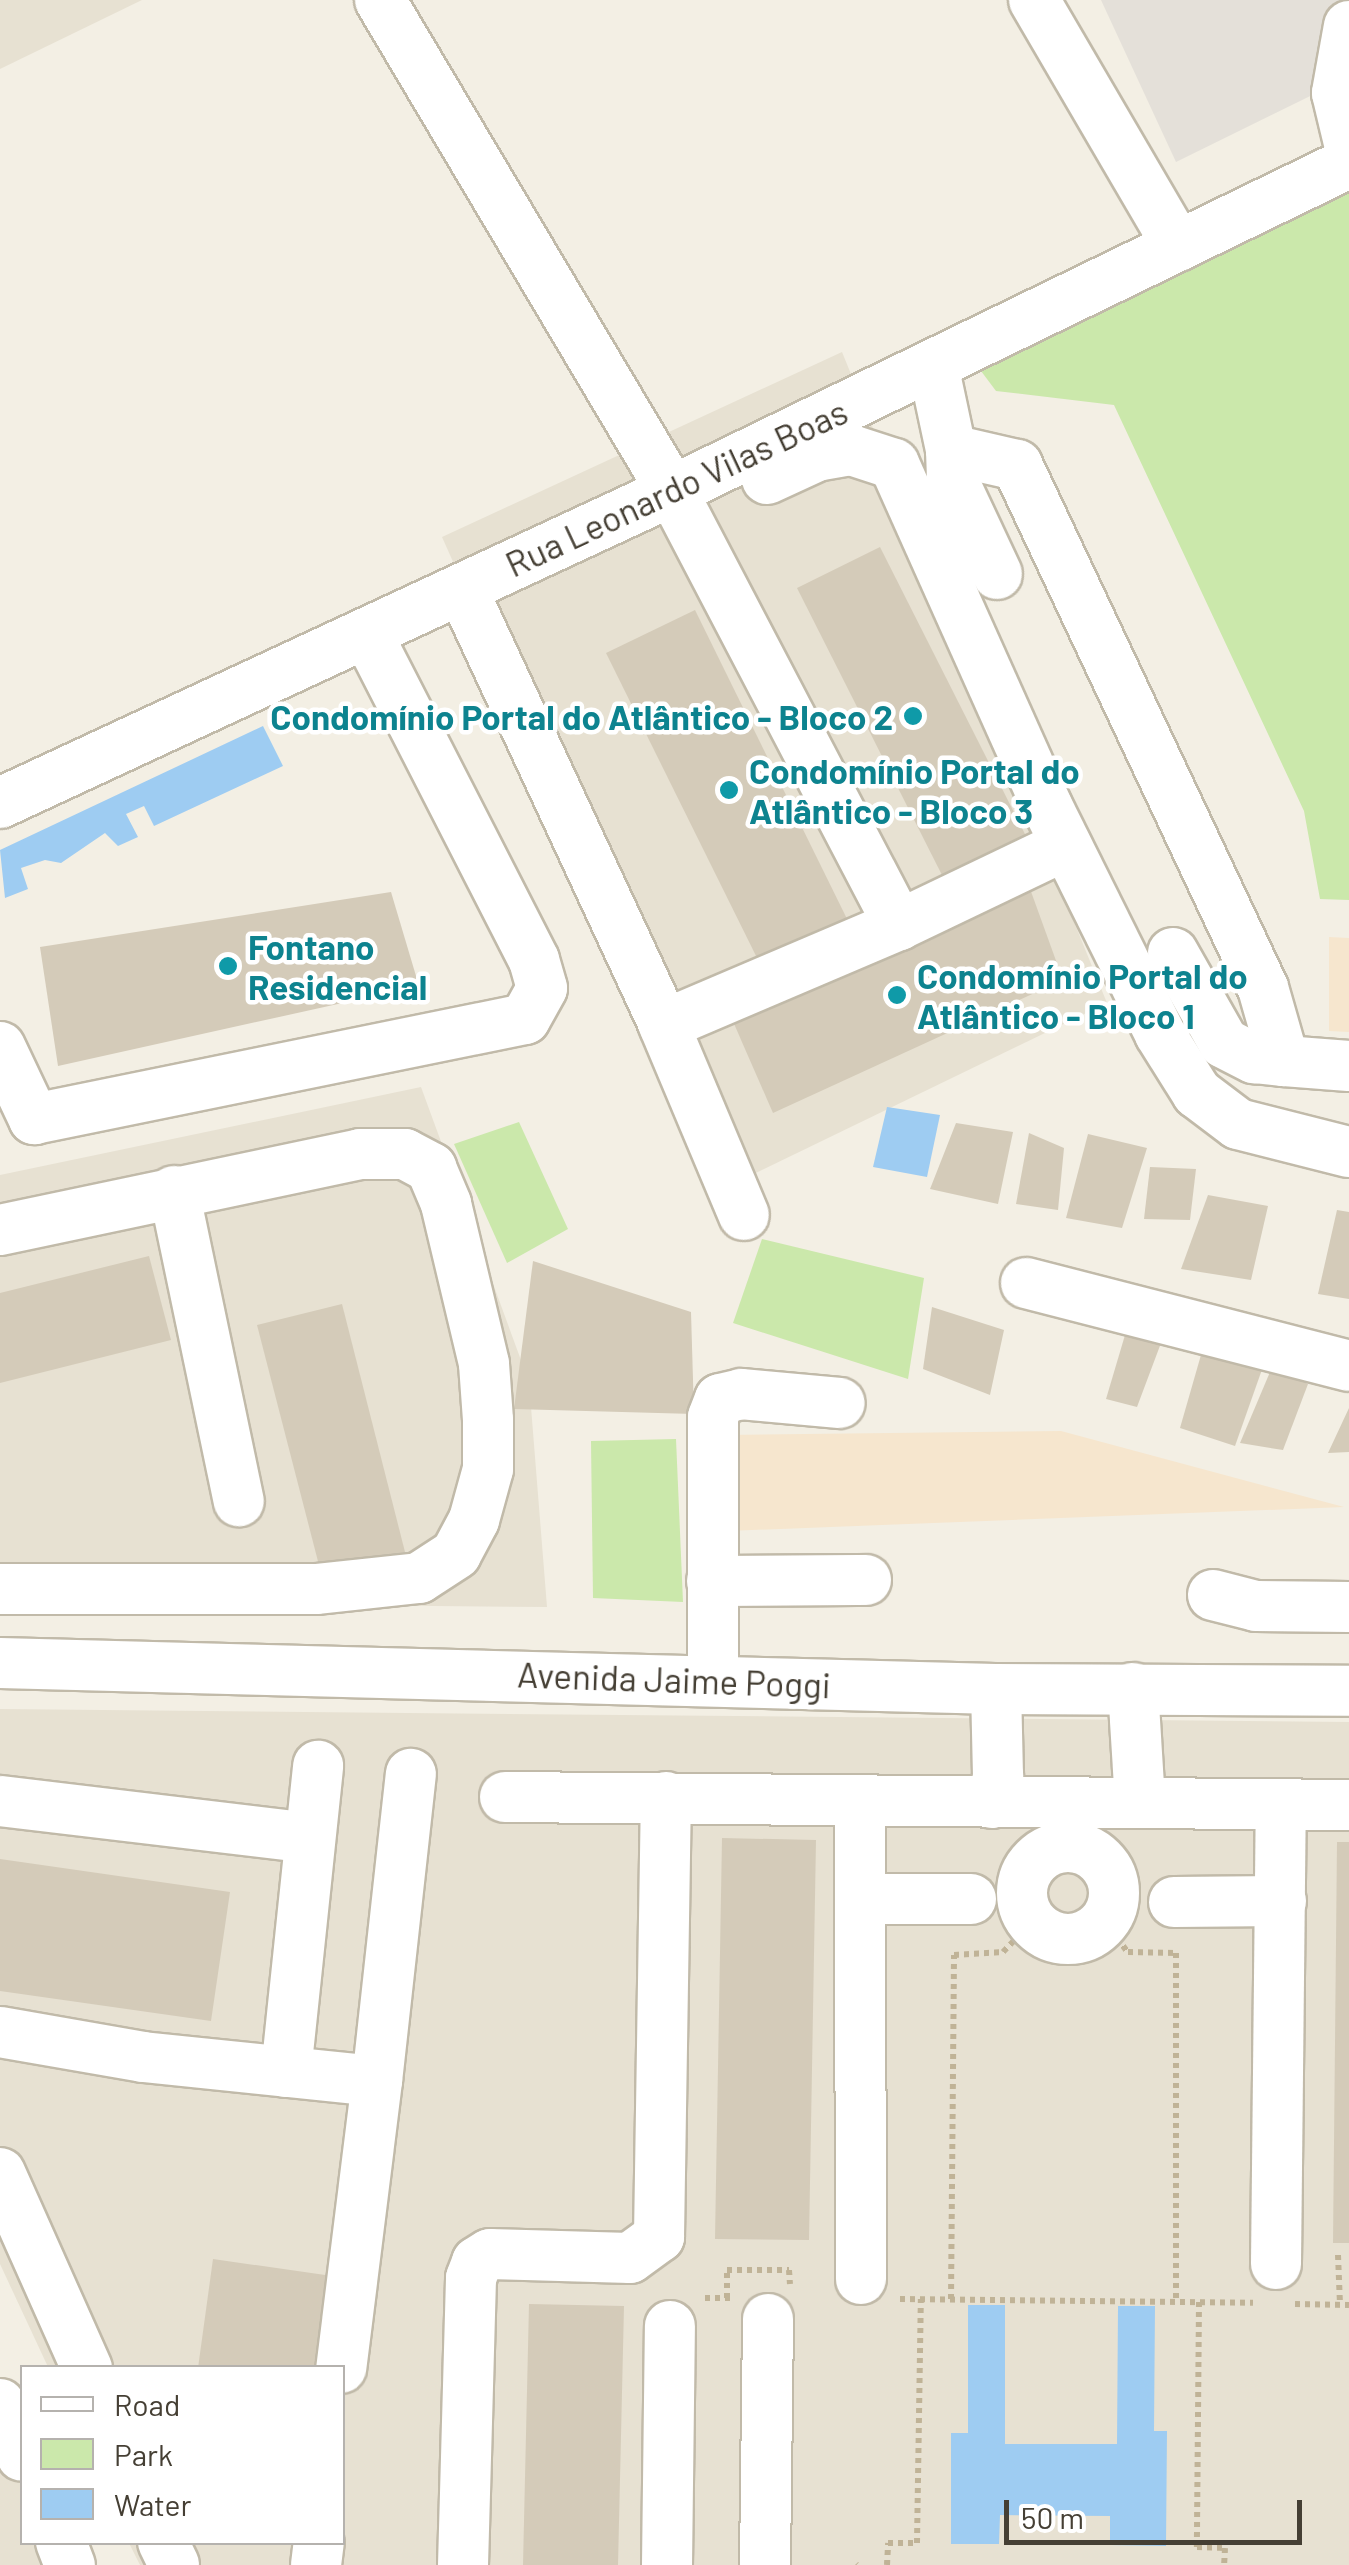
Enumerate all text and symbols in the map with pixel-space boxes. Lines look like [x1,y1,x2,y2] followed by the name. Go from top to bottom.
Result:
[498,389,854,585] street label: Rua Leonardo Vilas Boas
[270,695,893,737] place label: Condomínio Portal do Atlântico - Bloco 2
[902,705,924,727] marker: Condomínio Portal do Atlântico - Bloco 2
[749,749,1080,831] place label: Condomínio Portal do Atlântico - Bloco 3
[718,779,740,801] marker: Condomínio Portal do Atlântico - Bloco 3
[248,925,427,1007] place label: Fontano Residencial
[917,954,1248,1036] place label: Condomínio Portal do Atlântico - Bloco 1
[217,955,239,977] marker: Fontano Residencial
[886,984,908,1006] marker: Condomínio Portal do Atlântico - Bloco 1
[517,1653,831,1705] street label: Avenida Jaime Poggi
[20,2365,345,2545] legend
[114,2386,180,2422] text: Road
[114,2436,173,2472] text: Park
[1009,2480,1306,2542] scale bar
[114,2486,192,2522] text: Water
[1021,2499,1084,2535] text: 50 m

